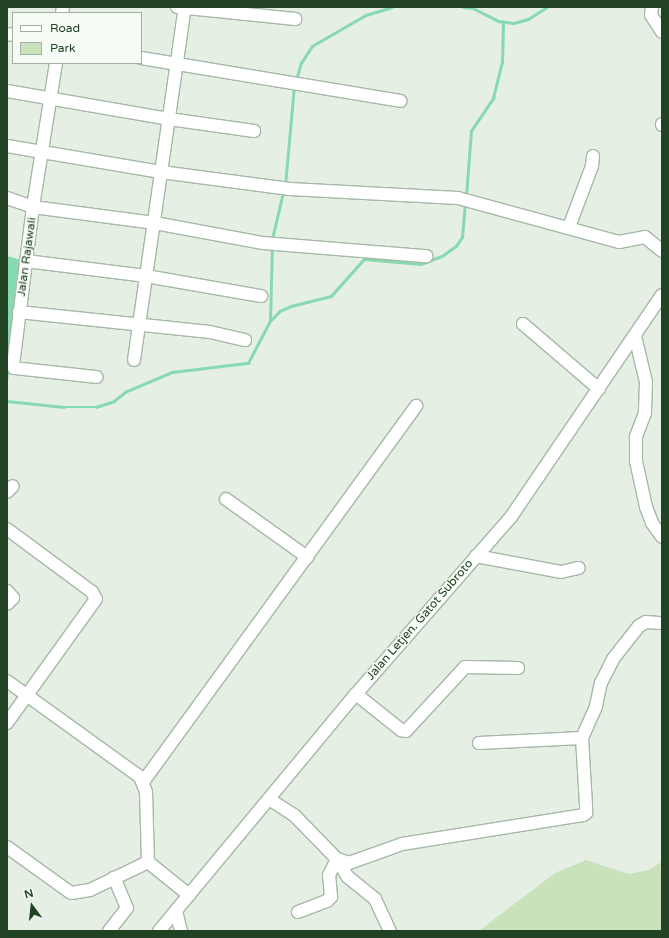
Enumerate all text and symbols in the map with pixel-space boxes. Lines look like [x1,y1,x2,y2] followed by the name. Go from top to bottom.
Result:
[12,12,142,64] legend
[50,21,80,35] text: Road
[50,41,76,55] text: Park
[14,217,40,297] street label: Jalan Rajawali
[364,557,476,683] street label: Jalan Letjen. Gatot Subroto
[12,886,52,926] north arrow
[23,887,35,901] text: N

